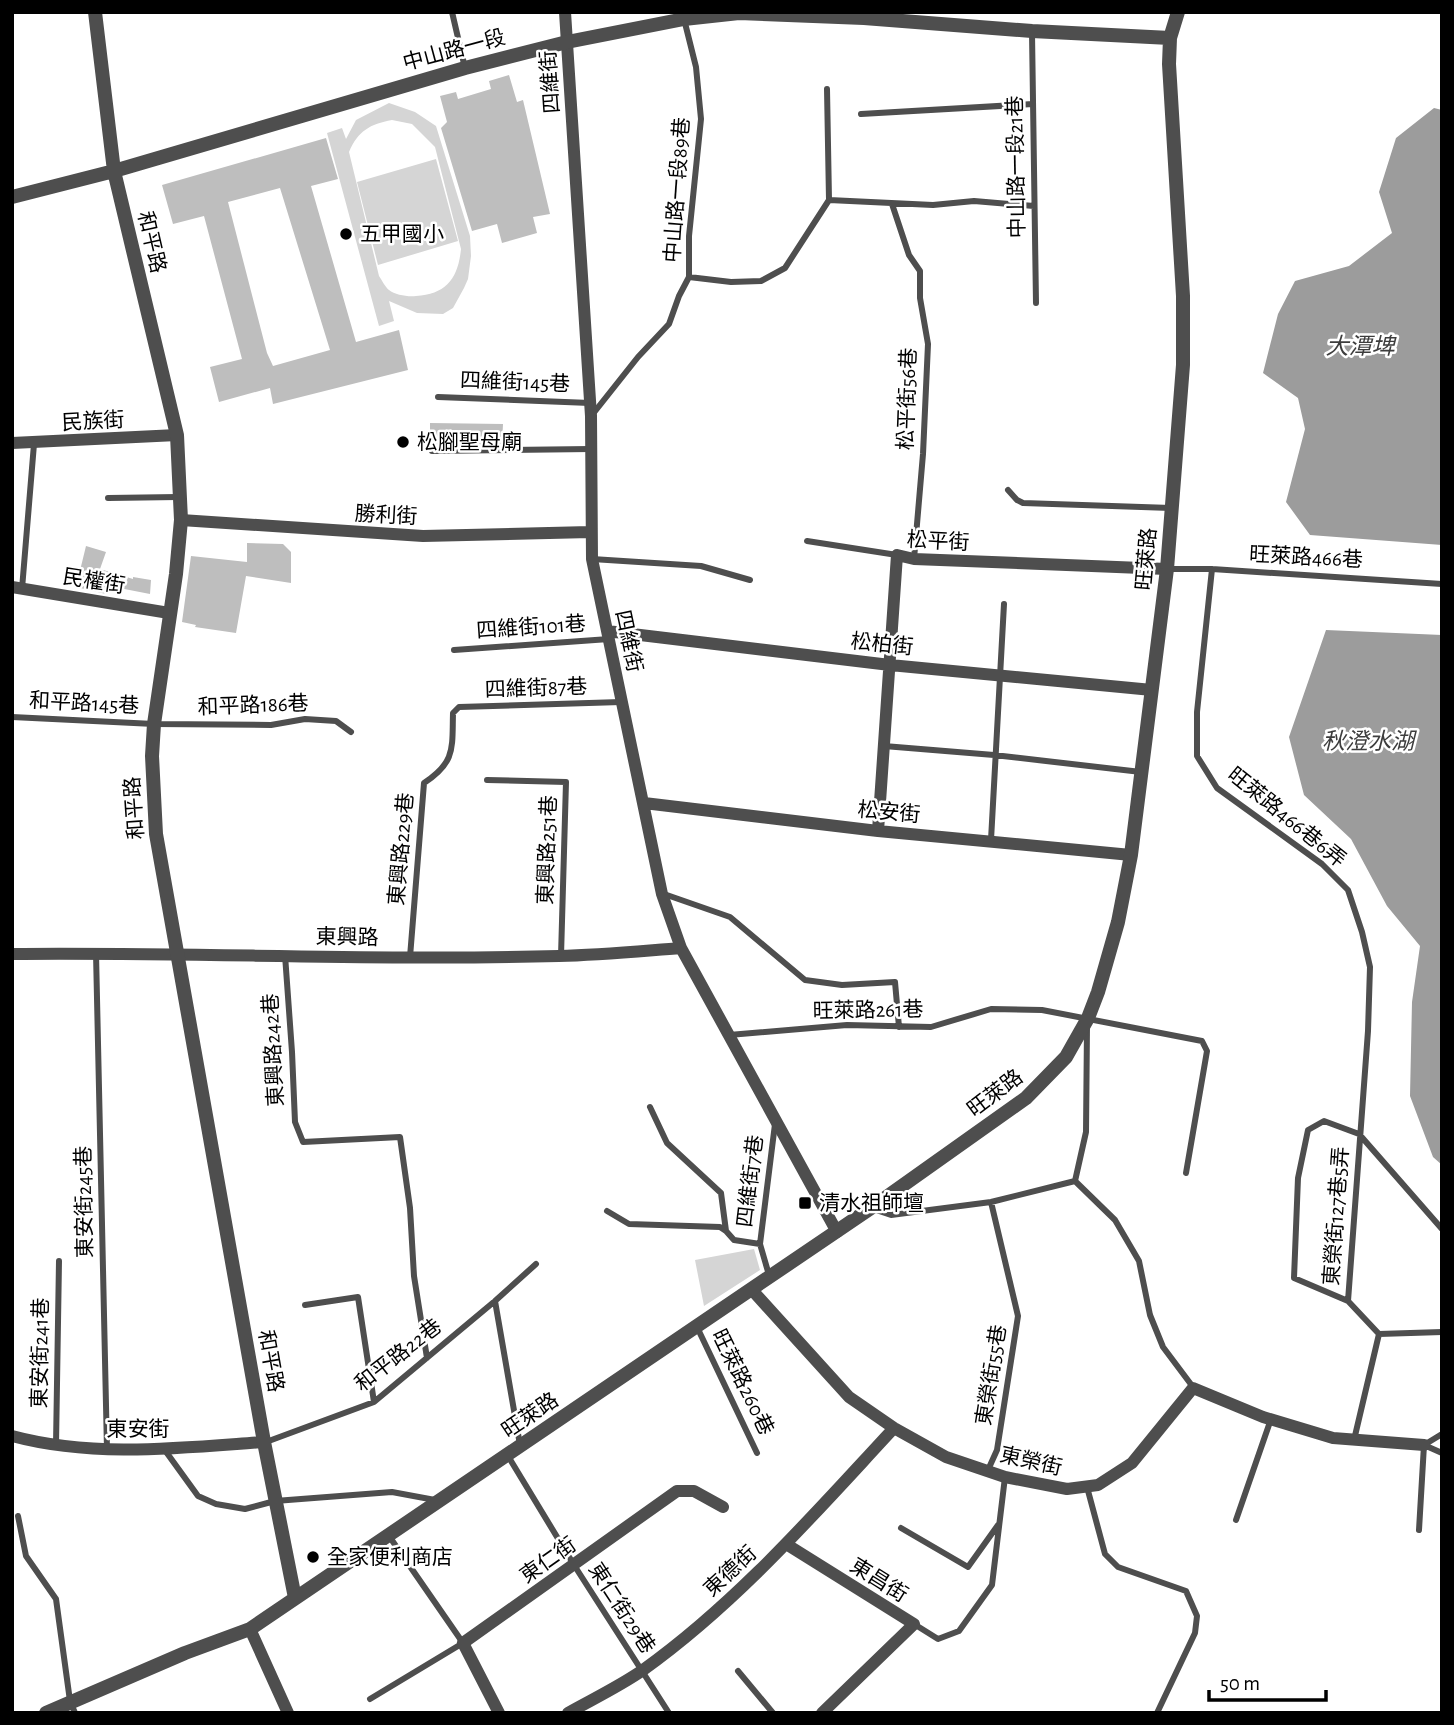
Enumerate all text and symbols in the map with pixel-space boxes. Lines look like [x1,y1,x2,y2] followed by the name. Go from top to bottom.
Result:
[400,26,508,74] street label: 中山路一段
[537,50,563,114] street label: 四維街
[1004,95,1028,239] street label: 中山路一段21巷
[661,116,693,264] street label: 中山路一段89巷
[134,209,170,275] street label: 和平路
[360,224,444,245] place label: 五甲國小
[338,226,354,242] marker: 五甲國小
[1326,334,1398,359] water label: 大潭埤
[894,347,920,451] street label: 松平街56巷
[460,369,570,395] street label: 四維街145巷
[61,408,125,434] street label: 民族街
[417,431,522,453] place label: 松腳聖母廟
[395,434,411,450] marker: 松腳聖母廟
[354,502,418,528] street label: 勝利街
[1132,527,1160,591] street label: 旺萊路
[906,528,970,554] street label: 松平街
[1249,543,1363,571] street label: 旺萊路466巷
[61,565,127,597] street label: 民權街
[612,608,646,674] street label: 四維街
[476,612,586,642] street label: 四維街101巷
[850,630,914,658] street label: 松柏街
[484,675,588,701] street label: 四維街87巷
[28,689,140,717] street label: 和平路145巷
[197,692,309,718] street label: 和平路186巷
[1322,729,1417,754] water label: 秋澄水湖
[1224,763,1350,871] street label: 旺萊路466巷6弄
[121,776,147,840] street label: 和平路
[385,792,417,906] street label: 東興路229巷
[534,795,560,905] street label: 東興路251巷
[857,798,921,826] street label: 松安街
[315,925,379,949] street label: 東興路
[259,993,287,1107] street label: 東興路242巷
[812,998,924,1022] street label: 旺萊路261巷
[963,1065,1027,1121] street label: 旺萊路
[733,1134,767,1228] street label: 四維街7巷
[72,1146,96,1258] street label: 東安街245巷
[1320,1146,1352,1286] street label: 東榮街127巷5弄
[819,1192,924,1214] place label: 清水祖師壇
[797,1195,813,1211] marker: 清水祖師壇
[28,1297,52,1409] street label: 東安街241巷
[351,1315,445,1395] street label: 和平路22巷
[972,1323,1010,1427] street label: 東榮街55巷
[708,1326,778,1438] street label: 旺萊路260巷
[255,1328,287,1394] street label: 和平路
[498,1388,562,1442] street label: 旺萊路
[107,1418,170,1440] street label: 東安街
[998,1443,1064,1479] street label: 東榮街
[516,1533,580,1587] street label: 東仁街
[699,1541,761,1601] street label: 東德街
[327,1546,453,1568] place label: 全家便利商店
[305,1549,321,1565] marker: 全家便利商店
[846,1554,912,1606] street label: 東昌街
[585,1559,659,1657] street label: 東仁街29巷
[1209,1658,1326,1702] scale bar
[1220,1673,1260,1694] text: 50 m

